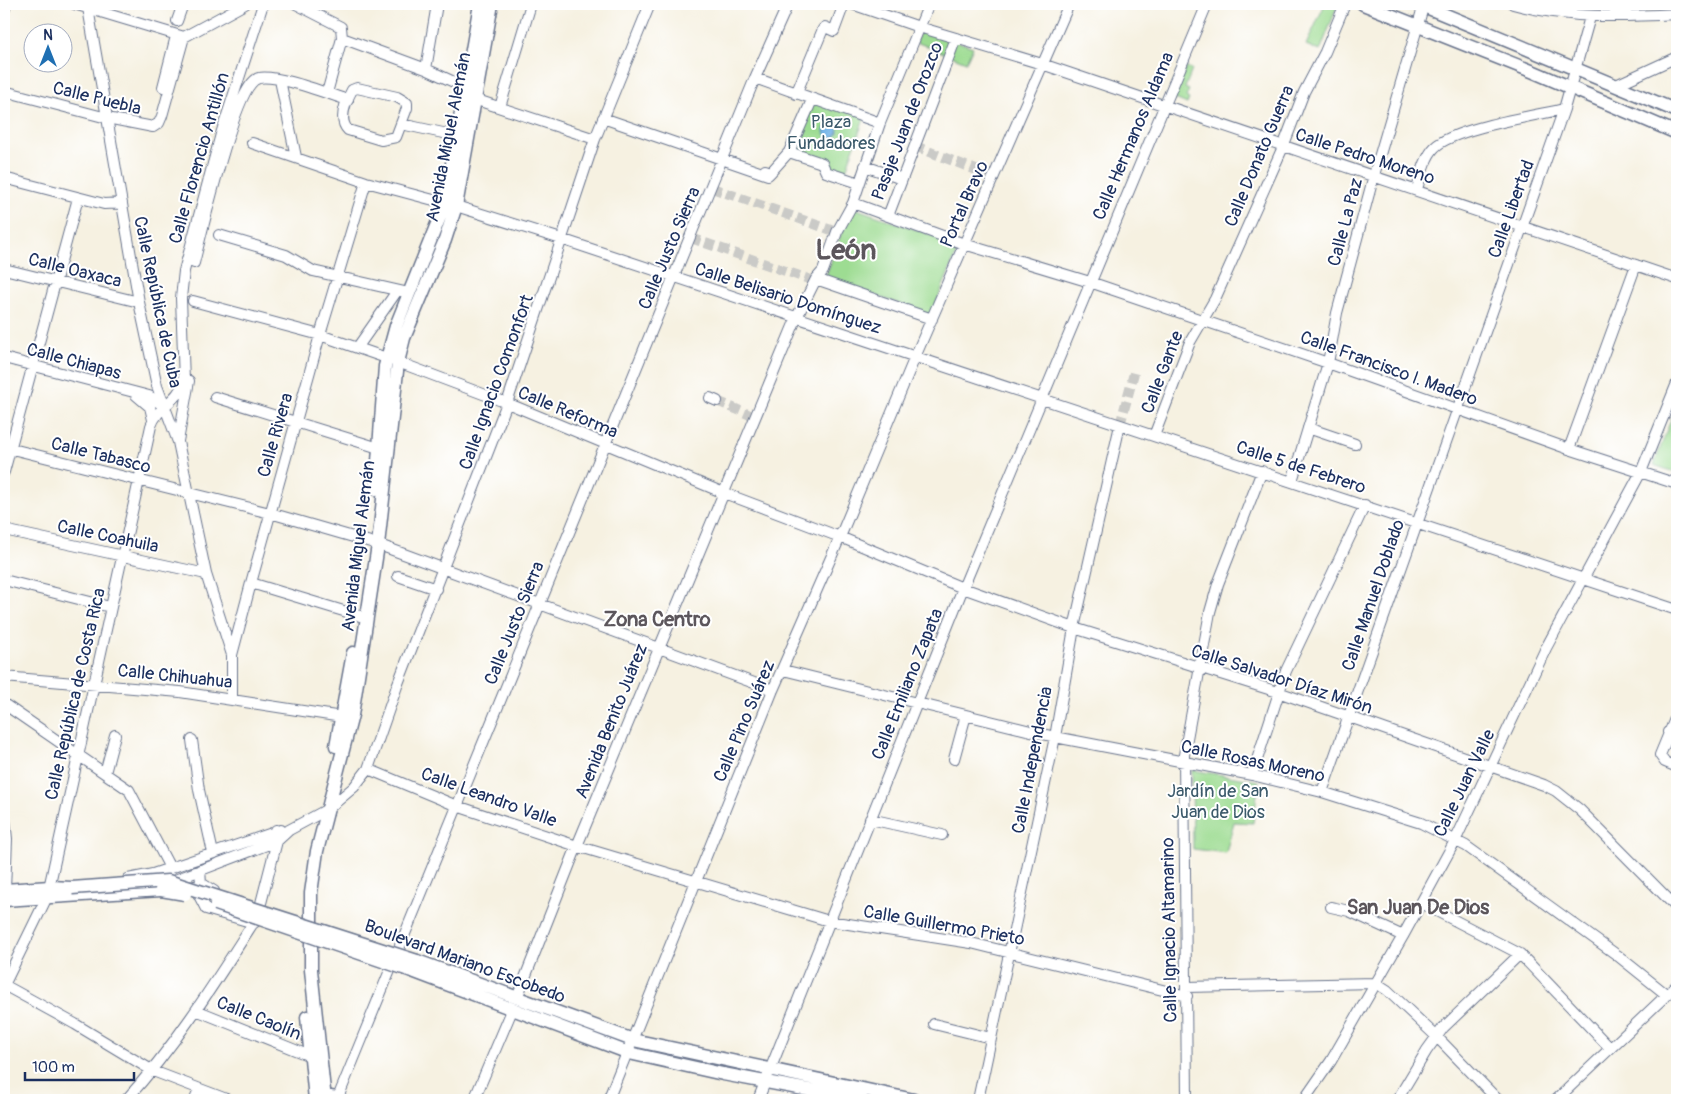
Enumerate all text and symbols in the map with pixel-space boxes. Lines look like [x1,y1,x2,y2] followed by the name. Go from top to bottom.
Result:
[22,22,72,72] north arrow
[43,27,53,44] text: N
[867,38,948,204] street label: Pasaje Juan de Orozco
[1088,49,1179,224] street label: Calle Hermanos Aldama
[421,50,476,224] street label: Avenida Miguel Alemán
[164,70,235,246] street label: Calle Florencio Antillón
[50,76,143,121] street label: Calle Puebla
[1219,82,1300,230] street label: Calle Donato Guerra
[787,111,875,155] park label: Plaza Fundadores
[1292,123,1438,190] street label: Calle Pedro Moreno
[935,157,994,251] street label: Portal Bravo
[1483,157,1540,261] street label: Calle Libertad
[1323,176,1368,269] street label: Calle La Paz
[633,183,706,313] street label: Calle Justo Sierra
[128,214,187,390] street label: Calle República de Cuba
[816,233,877,268] district label: León
[26,248,124,293] street label: Calle Oaxaca
[692,257,884,340] street label: Calle Belisario Domínguez
[454,291,539,473] street label: Calle Ignacio Comonfort
[1297,326,1481,411] street label: Calle Francisco I. Madero
[1136,327,1189,417] street label: Calle Gante
[24,338,124,385] street label: Calle Chiapas
[514,381,621,444] street label: Calle Reforma
[252,390,298,480] street label: Calle Rivera
[49,432,154,479] street label: Calle Tabasco
[1233,436,1369,499] street label: Calle 5 de Febrero
[337,459,380,633] street label: Avenida Miguel Alemán
[55,514,161,558] street label: Calle Coahuila
[1337,516,1410,674] street label: Calle Manuel Doblado
[479,558,550,688] street label: Calle Justo Sierra
[40,586,111,802] street label: Calle República de Costa Rica
[867,605,948,763] street label: Calle Emiliano Zapata
[604,607,711,632] district label: Zona Centro
[1188,639,1376,720] street label: Calle Salvador Díaz Mirón
[570,640,653,802] street label: Avenida Benito Juárez
[708,657,780,786] street label: Calle Pino Suárez
[116,659,234,694] street label: Calle Chihuahua
[1007,684,1058,836] street label: Calle Independencia
[1428,725,1500,841] street label: Calle Juan Valle
[1179,735,1327,788] street label: Calle Rosas Moreno
[418,762,560,833] street label: Calle Leandro Valle
[1167,780,1269,824] park label: Jardín de San Juan de Dios
[1156,837,1183,1023] street label: Calle Ignacio Altamarino
[1347,895,1489,920] district label: San Juan De Dios
[861,900,1027,951] street label: Calle Guillermo Prieto
[361,914,569,1009] street label: Boulevard Mariano Escobedo
[213,991,305,1046] street label: Calle Caolín
[25,1049,134,1081] scale bar
[32,1058,75,1077] text: 100 m

